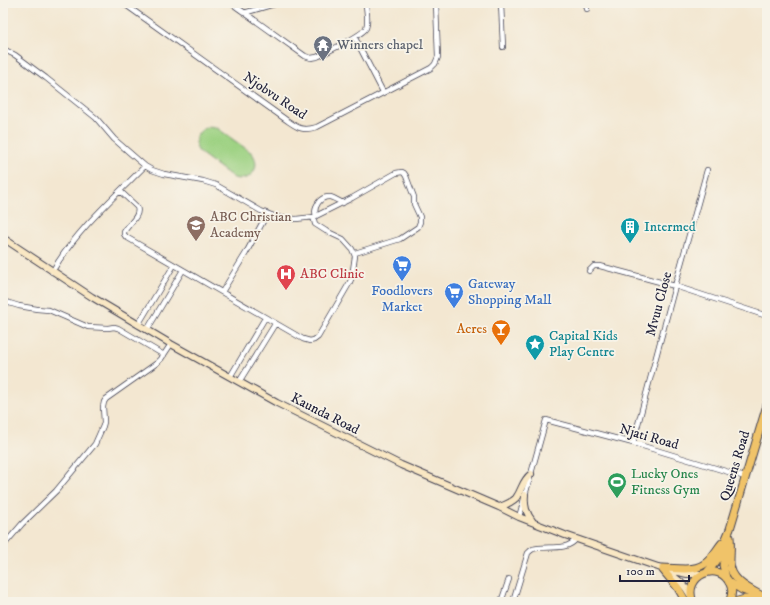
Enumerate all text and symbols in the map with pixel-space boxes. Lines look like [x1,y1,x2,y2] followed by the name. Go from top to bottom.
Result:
[312,34,334,62] temple icon: Winners chapel
[336,36,424,54] place label: Winners chapel
[240,68,310,124] street label: Njobvu Road
[210,208,292,242] place label: ABC Christian Academy
[185,214,207,242] school or university icon: ABC Christian Academy
[619,216,641,244] building icon: Intermed
[644,218,696,236] place label: Intermed
[391,254,413,282] supermarket icon: Foodlovers Market
[275,263,297,291] hospital icon: ABC Clinic
[300,265,364,283] place label: ABC Clinic
[642,270,676,338] street label: Mvuu Close
[468,275,552,309] place label: Gateway Shopping Mall
[443,281,465,309] supermarket icon: Gateway Shopping Mall
[371,282,433,316] place label: Foodlovers Market
[490,318,512,346] bar icon: Acres
[456,320,487,338] place label: Acres
[549,327,618,361] place label: Capital Kids Play Centre
[524,333,546,361] place icon: Capital Kids Play Centre
[288,389,362,439] street label: Kaunda Road
[617,420,681,454] street label: Njati Road
[716,429,754,503] street label: Queens Road
[631,465,700,499] place label: Lucky Ones Fitness Gym
[606,471,628,499] sports icon: Lucky Ones Fitness Gym
[620,557,689,583] scale bar
[626,564,655,579] text: 100 m

